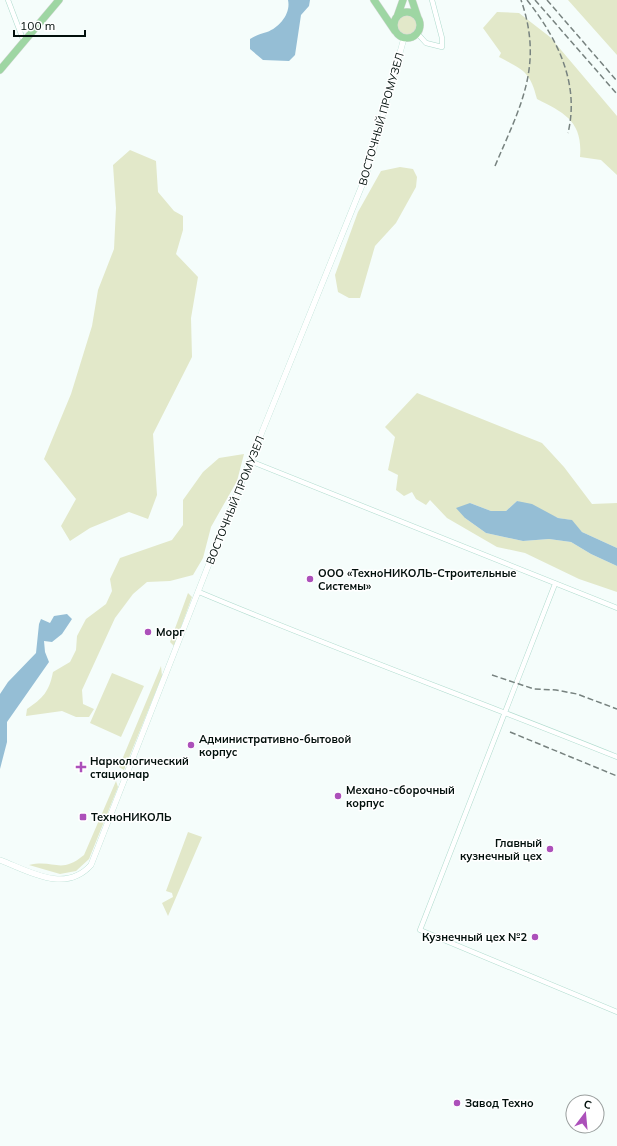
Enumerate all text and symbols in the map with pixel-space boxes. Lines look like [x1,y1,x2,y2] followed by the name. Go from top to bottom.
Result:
[14,12,85,38] scale bar
[20,18,55,33] text: 100 m
[355,51,407,187] street label: ВОСТОЧНЫЙ ПРОМУЗЕЛ
[203,434,267,566] street label: ВОСТОЧНЫЙ ПРОМУЗЕЛ
[318,566,517,593] place label: ООО «ТехноНИКОЛЬ-Строительные Системы»
[305,574,315,584] marker: ООО «ТехноНИКОЛЬ-Строительные Системы»
[156,625,184,639] place label: Морг
[143,627,153,637] marker: Морг
[199,732,351,759] place label: Административно-бытовой корпус
[186,740,196,750] marker: Административно-бытовой корпус
[90,754,189,781] place label: Наркологический стационар
[75,761,87,773] marker: Наркологический стационар
[346,783,455,810] place label: Механо-сборочный корпус
[333,791,343,801] marker: Механо-сборочный корпус
[91,810,172,824] place label: ТехноНИКОЛЬ
[78,812,88,822] marker: ТехноНИКОЛЬ
[460,836,543,863] place label: Главный кузнечный цех
[545,844,555,854] marker: Главный кузнечный цех
[422,930,527,944] place label: Кузнечный цех №2
[530,932,540,942] marker: Кузнечный цех №2
[565,1094,605,1134] north arrow
[465,1096,534,1110] place label: Завод Техно
[582,1097,594,1112] text: С
[452,1098,462,1108] marker: Завод Техно

